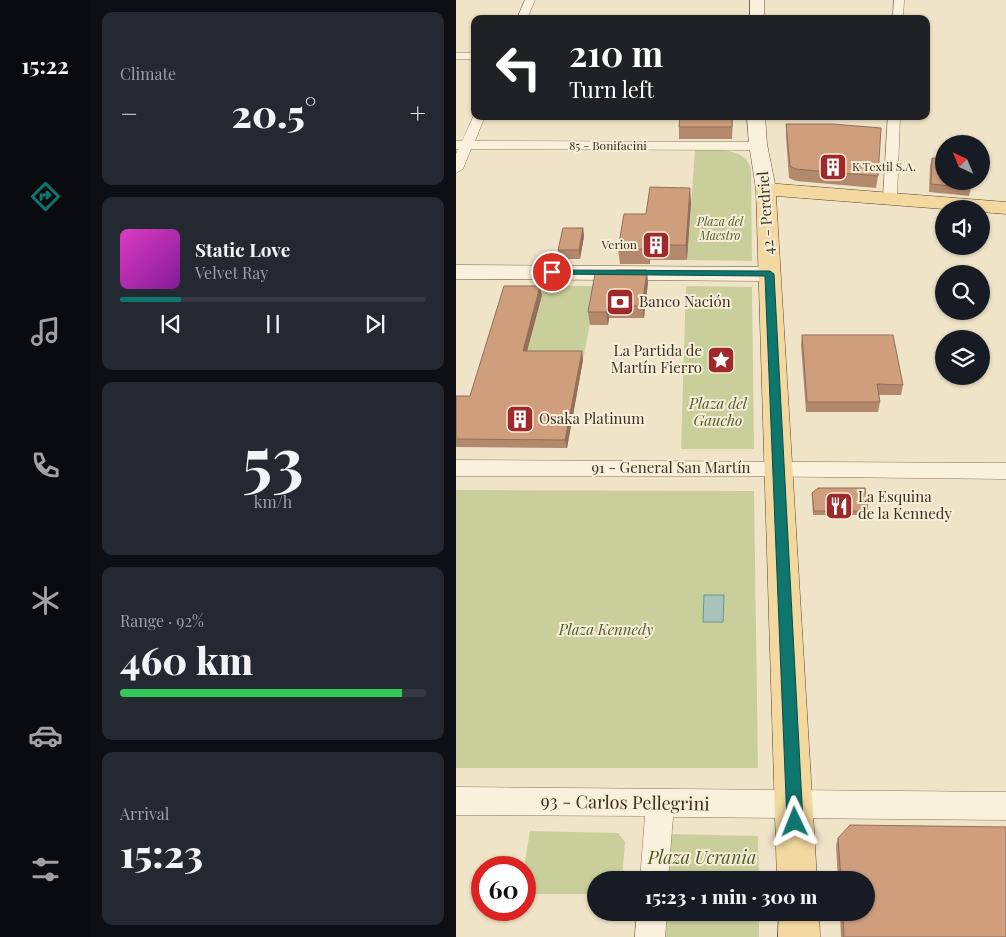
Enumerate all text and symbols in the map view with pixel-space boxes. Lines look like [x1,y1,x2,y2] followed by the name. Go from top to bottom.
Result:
[569,29,663,76] text: 210 m
[486,35,551,100] icon: left
[21,50,69,80] text: 15:22
[120,63,176,84] text: Climate
[569,74,654,104] text: Turn left
[231,87,316,138] text: 20.5°
[120,94,138,131] text: −
[410,94,426,131] text: +
[935,135,990,190] north arrow
[935,135,990,385] map controls
[569,137,647,153] street label: 85 - Bonifacini
[818,152,848,182] building icon: K Textil S.A.
[852,158,916,174] place label: K Textil S.A.
[752,171,778,256] street label: 42 - Perdriel
[28,179,63,214] icon: directions
[935,200,990,255] button: sound
[696,213,744,243] park label: Plaza del Maestro
[641,230,671,260] building icon: Verion
[195,236,290,262] text: Static Love
[600,236,637,252] place label: Verion
[531,251,573,293] pin
[538,258,566,286] icon: arrive
[195,262,268,283] text: Velvet Ray
[935,265,990,320] button: search
[605,287,635,317] bank icon: Banco Nación
[639,291,731,311] place label: Banco Nación
[157,310,185,338] icon: previous
[259,310,287,338] icon: pause
[361,310,389,338] icon: next
[28,314,63,349] icon: music
[935,330,990,385] button: layers
[611,340,702,377] place label: La Partida de Martín Fierro
[706,345,736,375] place icon: La Partida de Martín Fierro
[688,393,748,430] park label: Plaza del Gaucho
[505,404,535,434] building icon: Osaka Platinum
[539,408,645,428] place label: Osaka Platinum
[242,415,304,501] text: 53
[28,448,63,483] icon: phone
[591,457,751,477] street label: 91 - General San Martín
[858,486,953,523] place label: La Esquina de la Kennedy
[254,491,292,512] text: km/h
[824,491,854,521] restaurant icon: La Esquina de la Kennedy
[28,583,63,618] icon: climate
[120,610,204,631] text: Range · 92%
[558,619,653,639] park label: Plaza Kennedy
[120,634,253,685] text: 460 km
[28,718,63,753] icon: car
[540,789,710,815] street label: 93 - Carlos Pellegrini
[768,795,820,847] position arrow
[120,803,169,824] text: Arrival
[120,827,203,878] text: 15:23
[647,845,756,869] park label: Plaza Ucrania
[28,852,63,887] icon: filters
[471,856,536,921] speed limit sign: 60
[645,883,817,909] text: 15:23 · 1 min · 300 m

